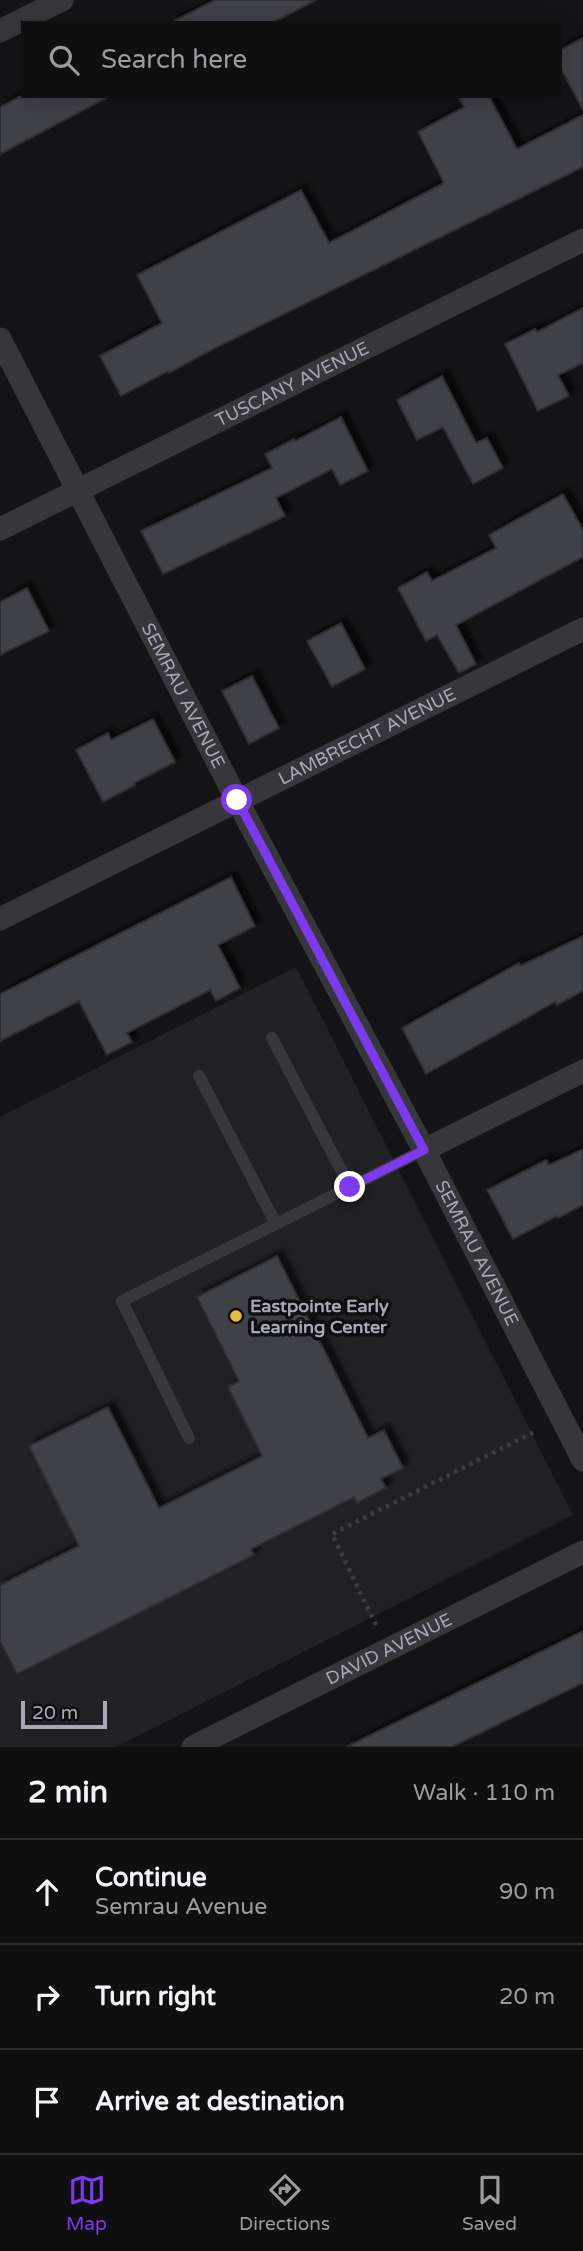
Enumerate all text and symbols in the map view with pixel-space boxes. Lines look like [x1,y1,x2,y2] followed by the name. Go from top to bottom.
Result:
[21,21,562,98] search box
[45,41,83,79] icon: search
[101,44,247,75] text: Search here
[212,337,372,432] street label: TUSCANY AVENUE
[137,619,230,772] street label: SEMRAU AVENUE
[275,683,460,790] street label: LAMBRECHT AVENUE
[221,784,252,815] route start
[334,1171,365,1202] route end
[430,1177,523,1329] street label: SEMRAU AVENUE
[250,1295,389,1338] place label: Eastpointe Early Learning Center
[228,1308,244,1324] marker: Eastpointe Early Learning Center
[322,1608,456,1690] street label: DAVID AVENUE
[21,1698,107,1730] scale bar
[32,1702,78,1724] text: 20 m
[28,1774,108,1811] text: 2 min
[413,1779,555,1807] text: Walk · 110 m
[95,1862,207,1893] text: Continue
[28,1873,66,1911] icon: ahead
[499,1878,555,1906] text: 90 m
[95,1893,267,1921] text: Semrau Avenue
[28,1978,66,2016] icon: right
[95,1981,216,2012] text: Turn right
[499,1983,555,2011] text: 20 m
[28,2083,66,2121] icon: arrive
[95,2086,345,2117] text: Arrive at destination
[66,2171,107,2235] tab: Map
[239,2171,330,2235] tab: Directions
[462,2171,517,2235] tab: Saved

